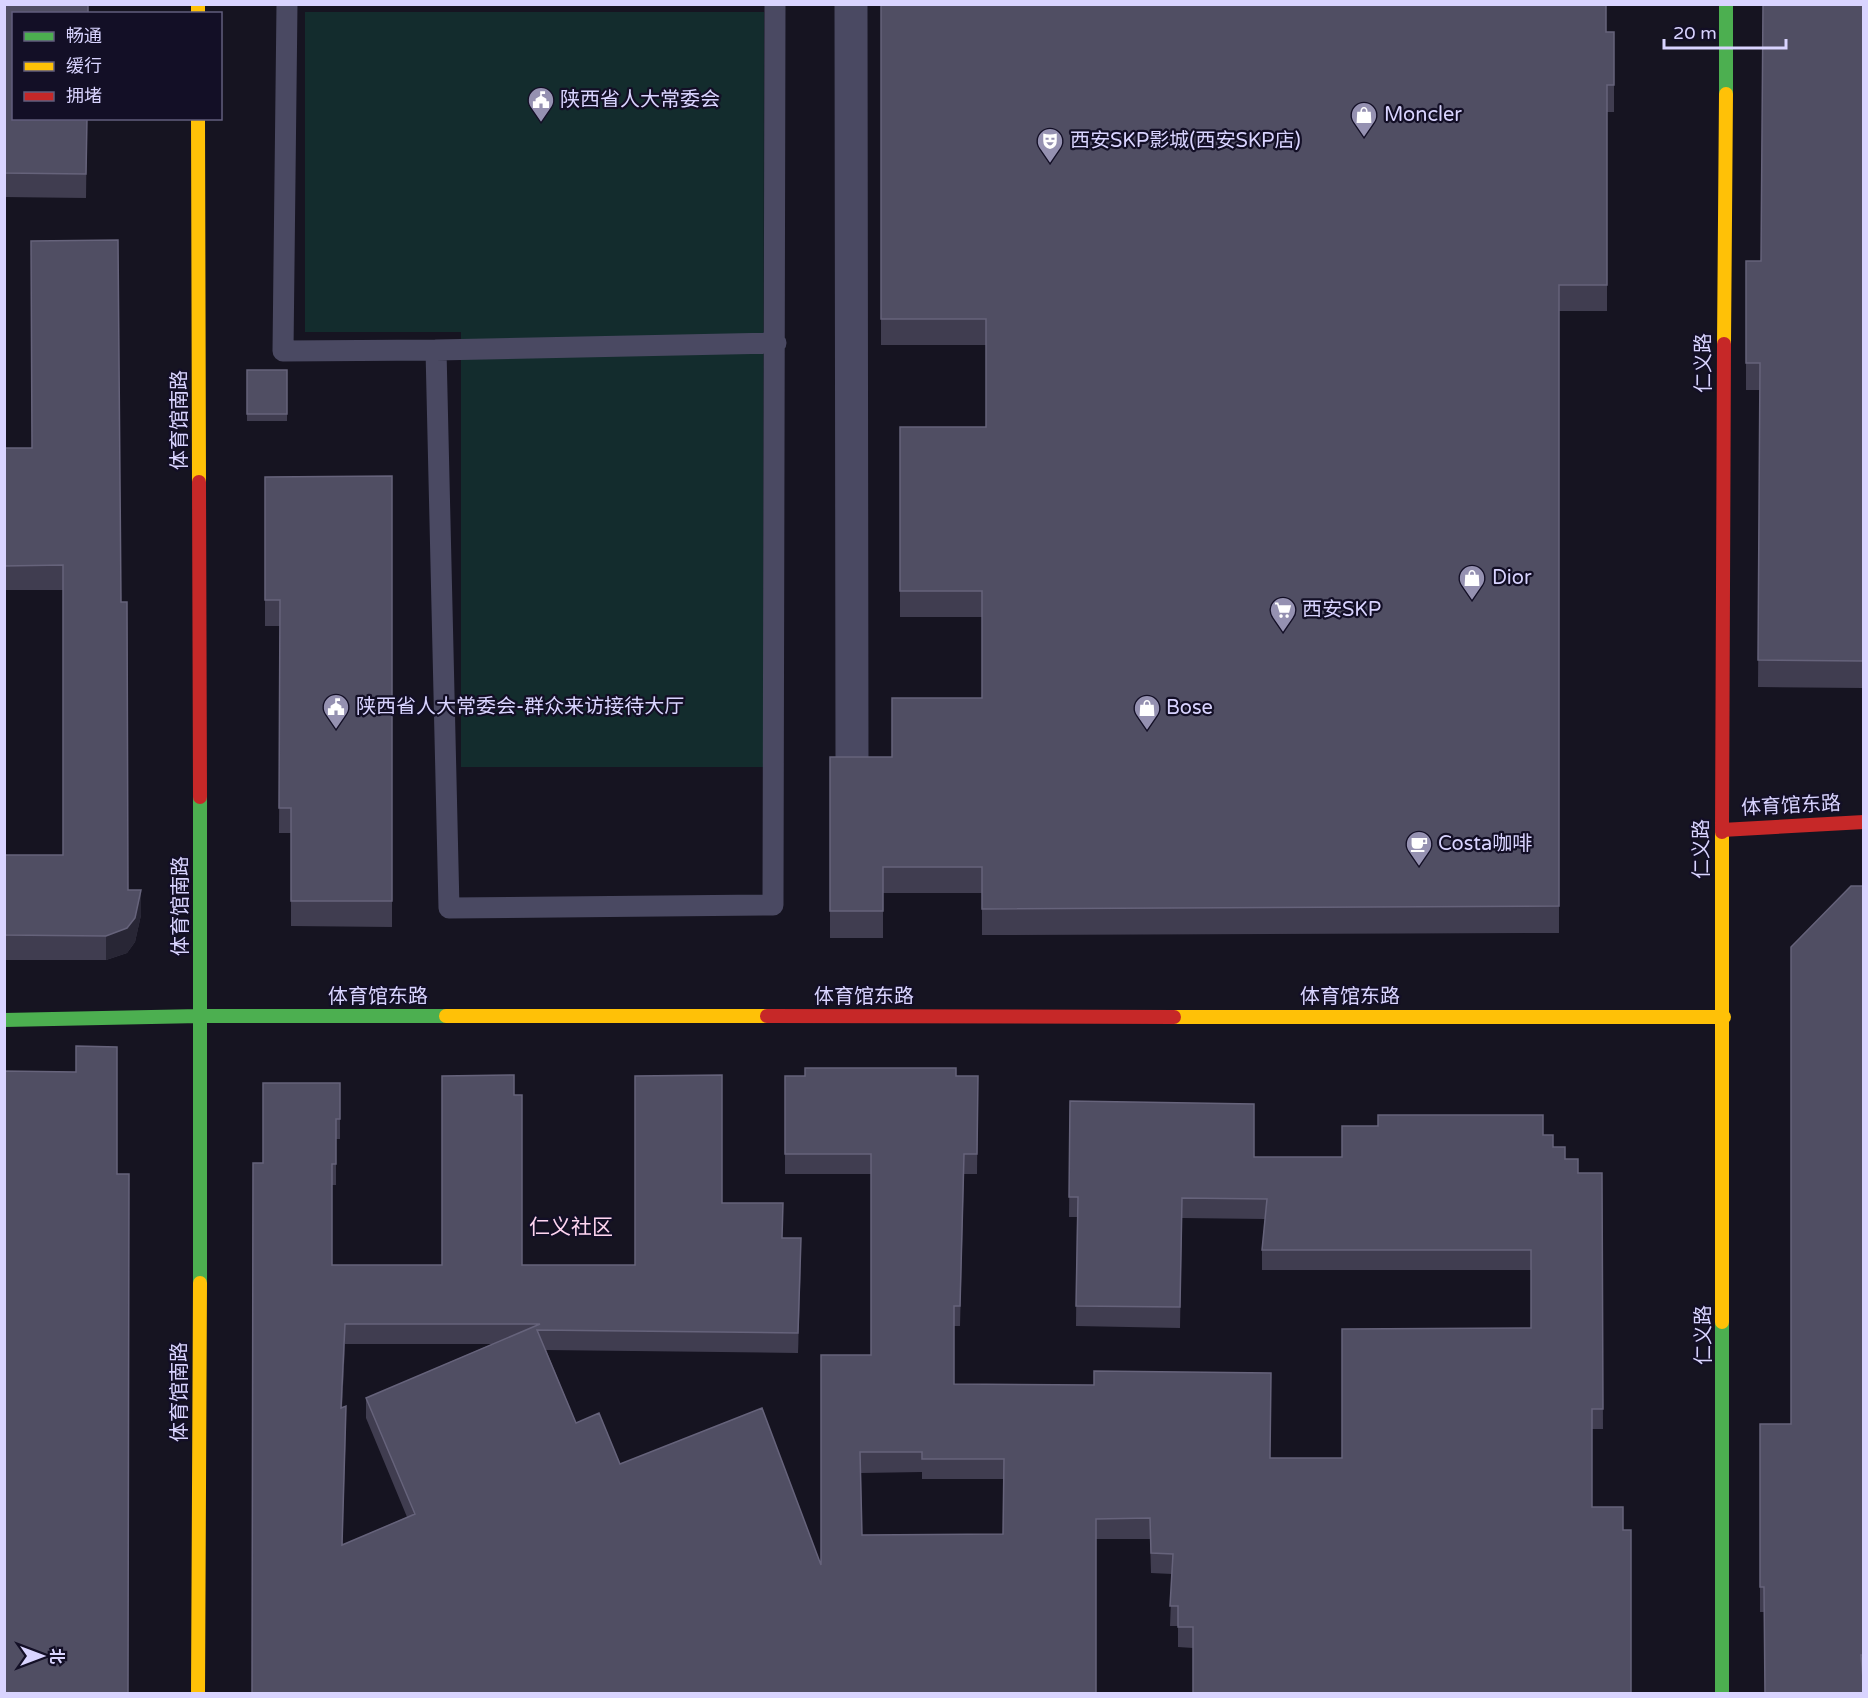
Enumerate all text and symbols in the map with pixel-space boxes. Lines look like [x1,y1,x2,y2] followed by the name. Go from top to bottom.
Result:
[12,12,222,120] legend
[1664,12,1786,50] scale bar
[1673,22,1717,44] text: 20 m
[66,25,102,47] text: 畅通
[66,55,102,77] text: 缓行
[66,85,102,107] text: 拥堵
[526,85,556,123] public building icon: 陕西省人大常委会
[560,88,720,112] place label: 陕西省人大常委会
[1349,100,1379,138] shop icon: Moncler
[1384,103,1462,127] place label: Moncler
[1035,126,1065,164] theatre icon: 西安SKP影城(西安SKP店)
[1070,129,1301,153] place label: 西安SKP影城(西安SKP店)
[1692,333,1716,393] street label: 仁义路
[168,370,192,470] street label: 体育馆南路
[1457,563,1487,601] shop icon: Dior
[1492,566,1532,590] place label: Dior
[1268,595,1298,633] supermarket icon: 西安SKP
[1302,598,1381,622] place label: 西安SKP
[321,692,351,730] public building icon: 陕西省人大常委会-群众来访接待大厅
[1132,693,1162,731] shop icon: Bose
[356,695,684,719] place label: 陕西省人大常委会-群众来访接待大厅
[1166,696,1213,720] place label: Bose
[1740,791,1842,821] street label: 体育馆东路
[1690,819,1714,879] street label: 仁义路
[1404,829,1434,867] cafe icon: Costa咖啡
[1438,832,1532,856] place label: Costa咖啡
[169,856,193,956] street label: 体育馆南路
[328,985,428,1009] street label: 体育馆东路
[814,985,914,1009] street label: 体育馆东路
[1300,985,1400,1009] street label: 体育馆东路
[529,1215,613,1240] district label: 仁义社区
[1692,1305,1716,1365] street label: 仁义路
[168,1342,192,1442] street label: 体育馆南路
[12,1626,72,1686] north arrow
[46,1648,66,1664] text: 北

